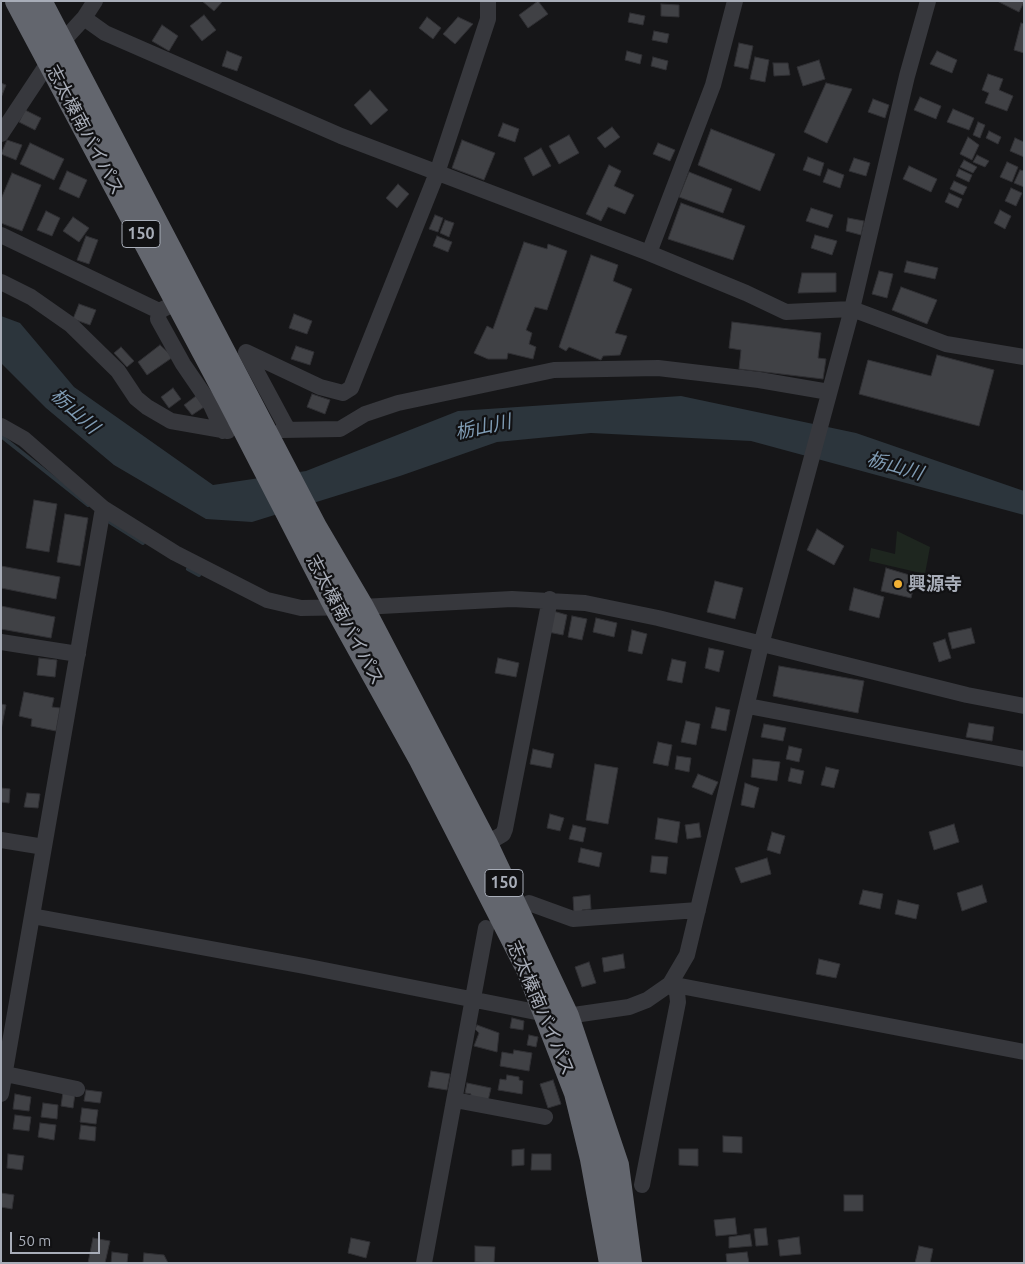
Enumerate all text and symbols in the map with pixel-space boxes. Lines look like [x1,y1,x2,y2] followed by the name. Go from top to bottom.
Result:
[42,61,128,199] street label: 志太榛南バイパス
[122,220,160,248] road number: 150
[46,383,104,439] water label: 栃山川
[453,410,513,444] water label: 栃山川
[864,447,926,485] water label: 栃山川
[302,551,388,689] street label: 志太榛南バイパス
[908,573,962,595] place label: 興源寺
[892,578,904,590] marker: 興源寺
[485,870,523,896] road number: 150
[503,938,579,1078] street label: 志太榛南バイパス
[12,1222,102,1254] scale bar
[18,1232,51,1249] text: 50 m

